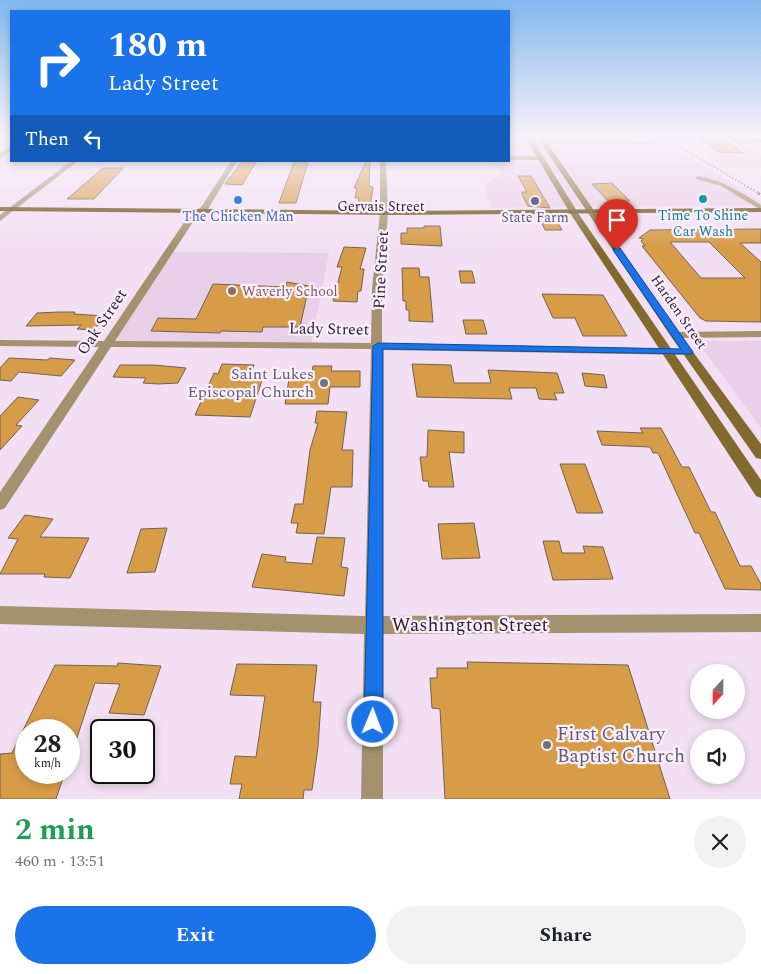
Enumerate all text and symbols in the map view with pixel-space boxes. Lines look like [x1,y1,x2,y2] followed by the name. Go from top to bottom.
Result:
[108,19,207,72] text: 180 m
[25,30,90,95] icon: right
[108,67,219,100] text: Lady Street
[25,125,69,154] text: Then
[79,125,107,153] icon: left
[697,193,709,205] marker: Time To Shine Car Wash
[232,194,244,206] marker: The Chicken Man
[529,195,541,207] marker: State Farm
[337,196,425,217] street label: Gervais Street
[596,199,638,250] pin
[658,205,749,242] place label: Time To Shine Car Wash
[182,206,294,227] place label: The Chicken Man
[603,206,631,234] icon: arrive
[501,207,569,228] place label: State Farm
[367,230,395,310] street label: Pine Street
[646,270,712,354] street label: Harden Street
[242,281,338,302] place label: Waverly School
[71,284,133,360] street label: Oak Street
[226,285,238,297] marker: Waverly School
[289,316,370,342] street label: Lady Street
[187,362,314,404] place label: Saint Lukes Episcopal Church
[318,377,330,389] marker: Saint Lukes Episcopal Church
[392,611,549,640] street label: Washington Street
[690,664,745,719] north arrow
[690,664,745,784] map controls
[346,695,398,747] position arrow
[90,719,155,784] speed limit sign: 30
[557,720,685,771] place label: First Calvary Baptist Church
[33,726,62,764] text: 28
[690,729,745,784] button: sound
[541,739,553,751] marker: First Calvary Baptist Church
[34,754,61,773] text: km/h
[15,807,95,853] text: 2 min
[694,816,746,868] button: close
[15,849,105,873] text: 460 m · 13:51
[15,906,376,964] button: Exit
[386,906,746,964] button: Share

